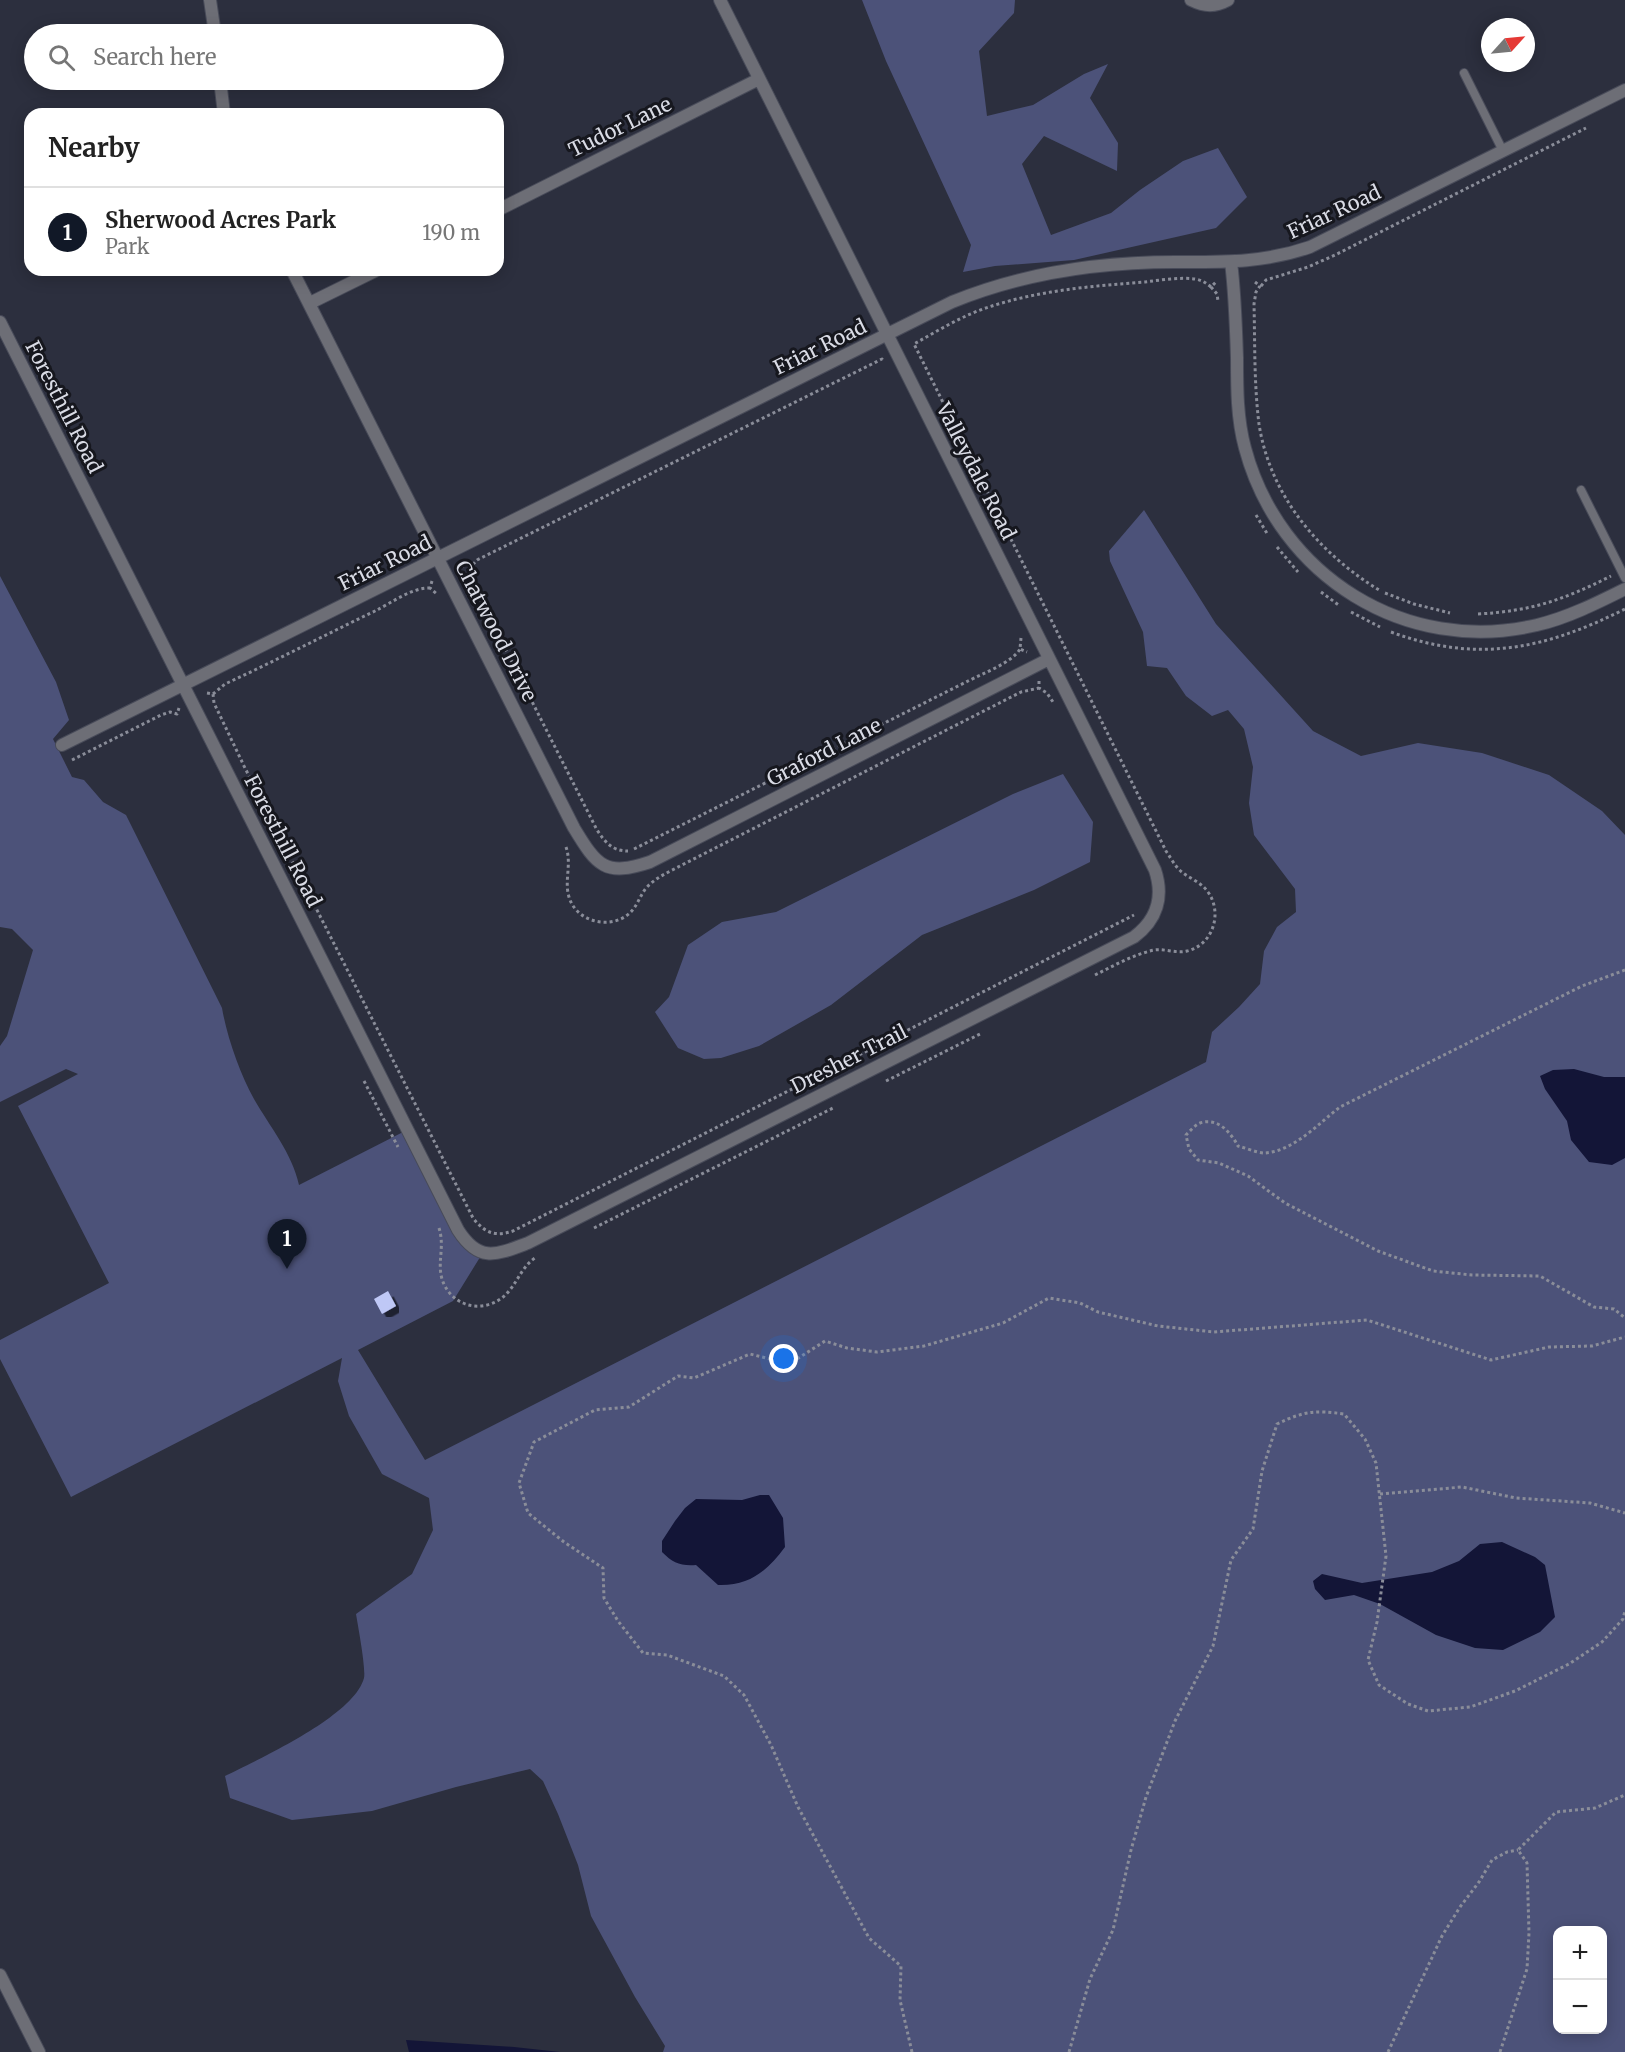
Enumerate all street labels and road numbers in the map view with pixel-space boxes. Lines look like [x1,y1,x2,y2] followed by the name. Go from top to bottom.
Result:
[564,91,675,162] street label: Tudor Lane
[1283,179,1384,244] street label: Friar Road
[769,313,870,380] street label: Friar Road
[20,337,108,477] street label: Foresthill Road
[931,397,1022,543] street label: Valleydale Road
[334,529,435,596] street label: Friar Road
[450,556,543,705] street label: Chatwood Drive
[762,712,885,791] street label: Graford Lane
[239,771,327,911] street label: Foresthill Road
[786,1019,911,1099] street label: Dresher Trail

